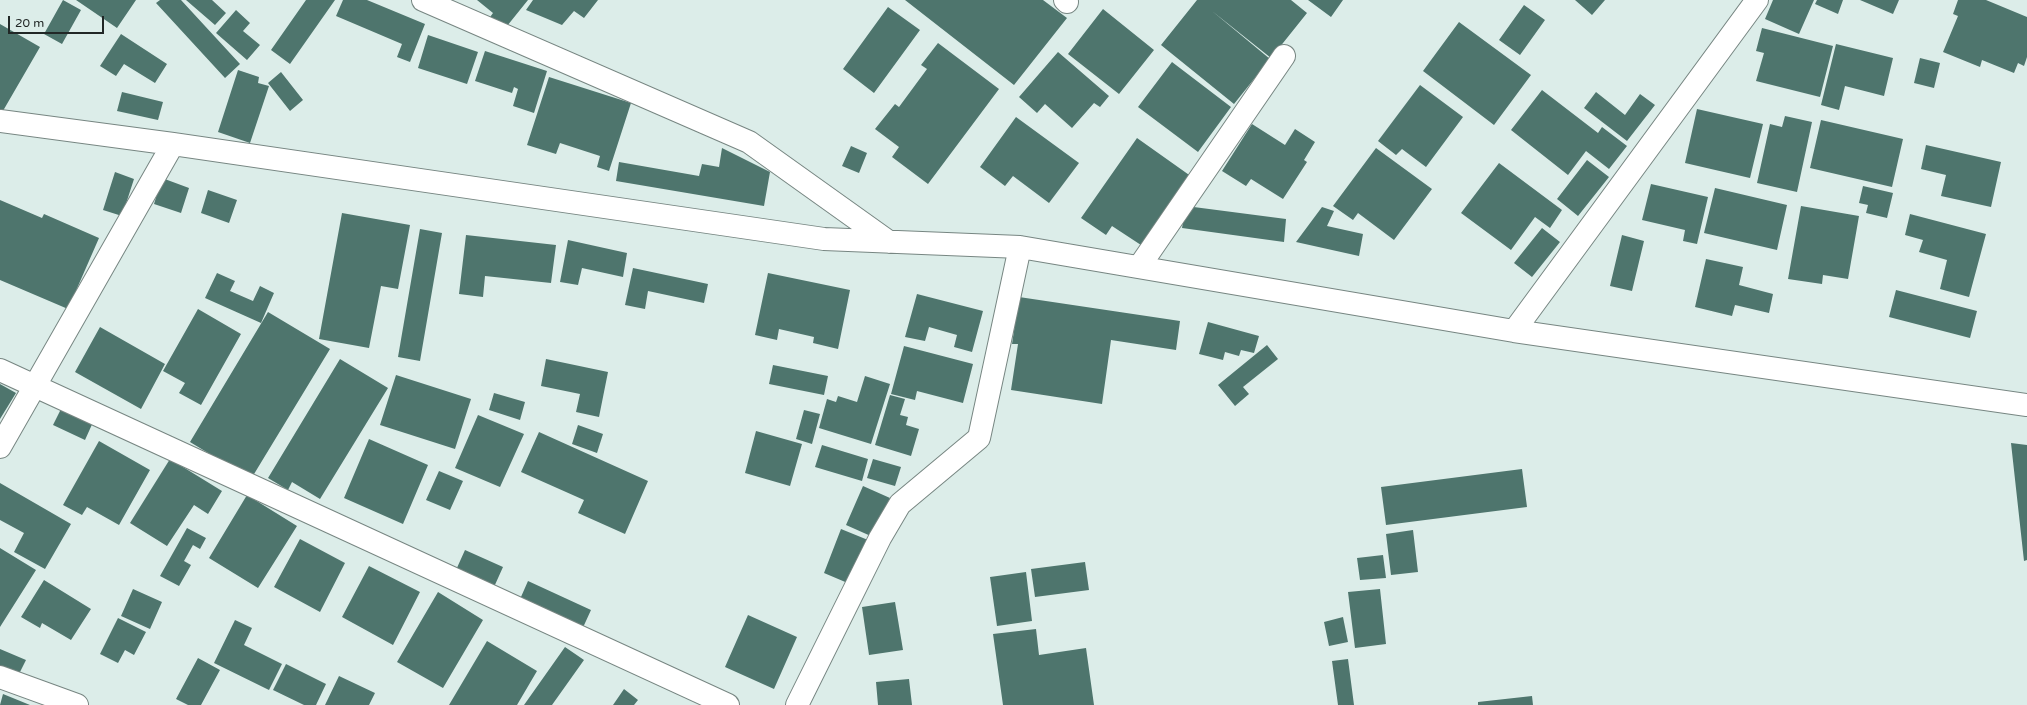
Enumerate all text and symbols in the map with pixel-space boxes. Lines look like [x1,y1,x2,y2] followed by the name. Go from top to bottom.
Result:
[10,8,106,34] scale bar
[15,16,44,30] text: 20 m

